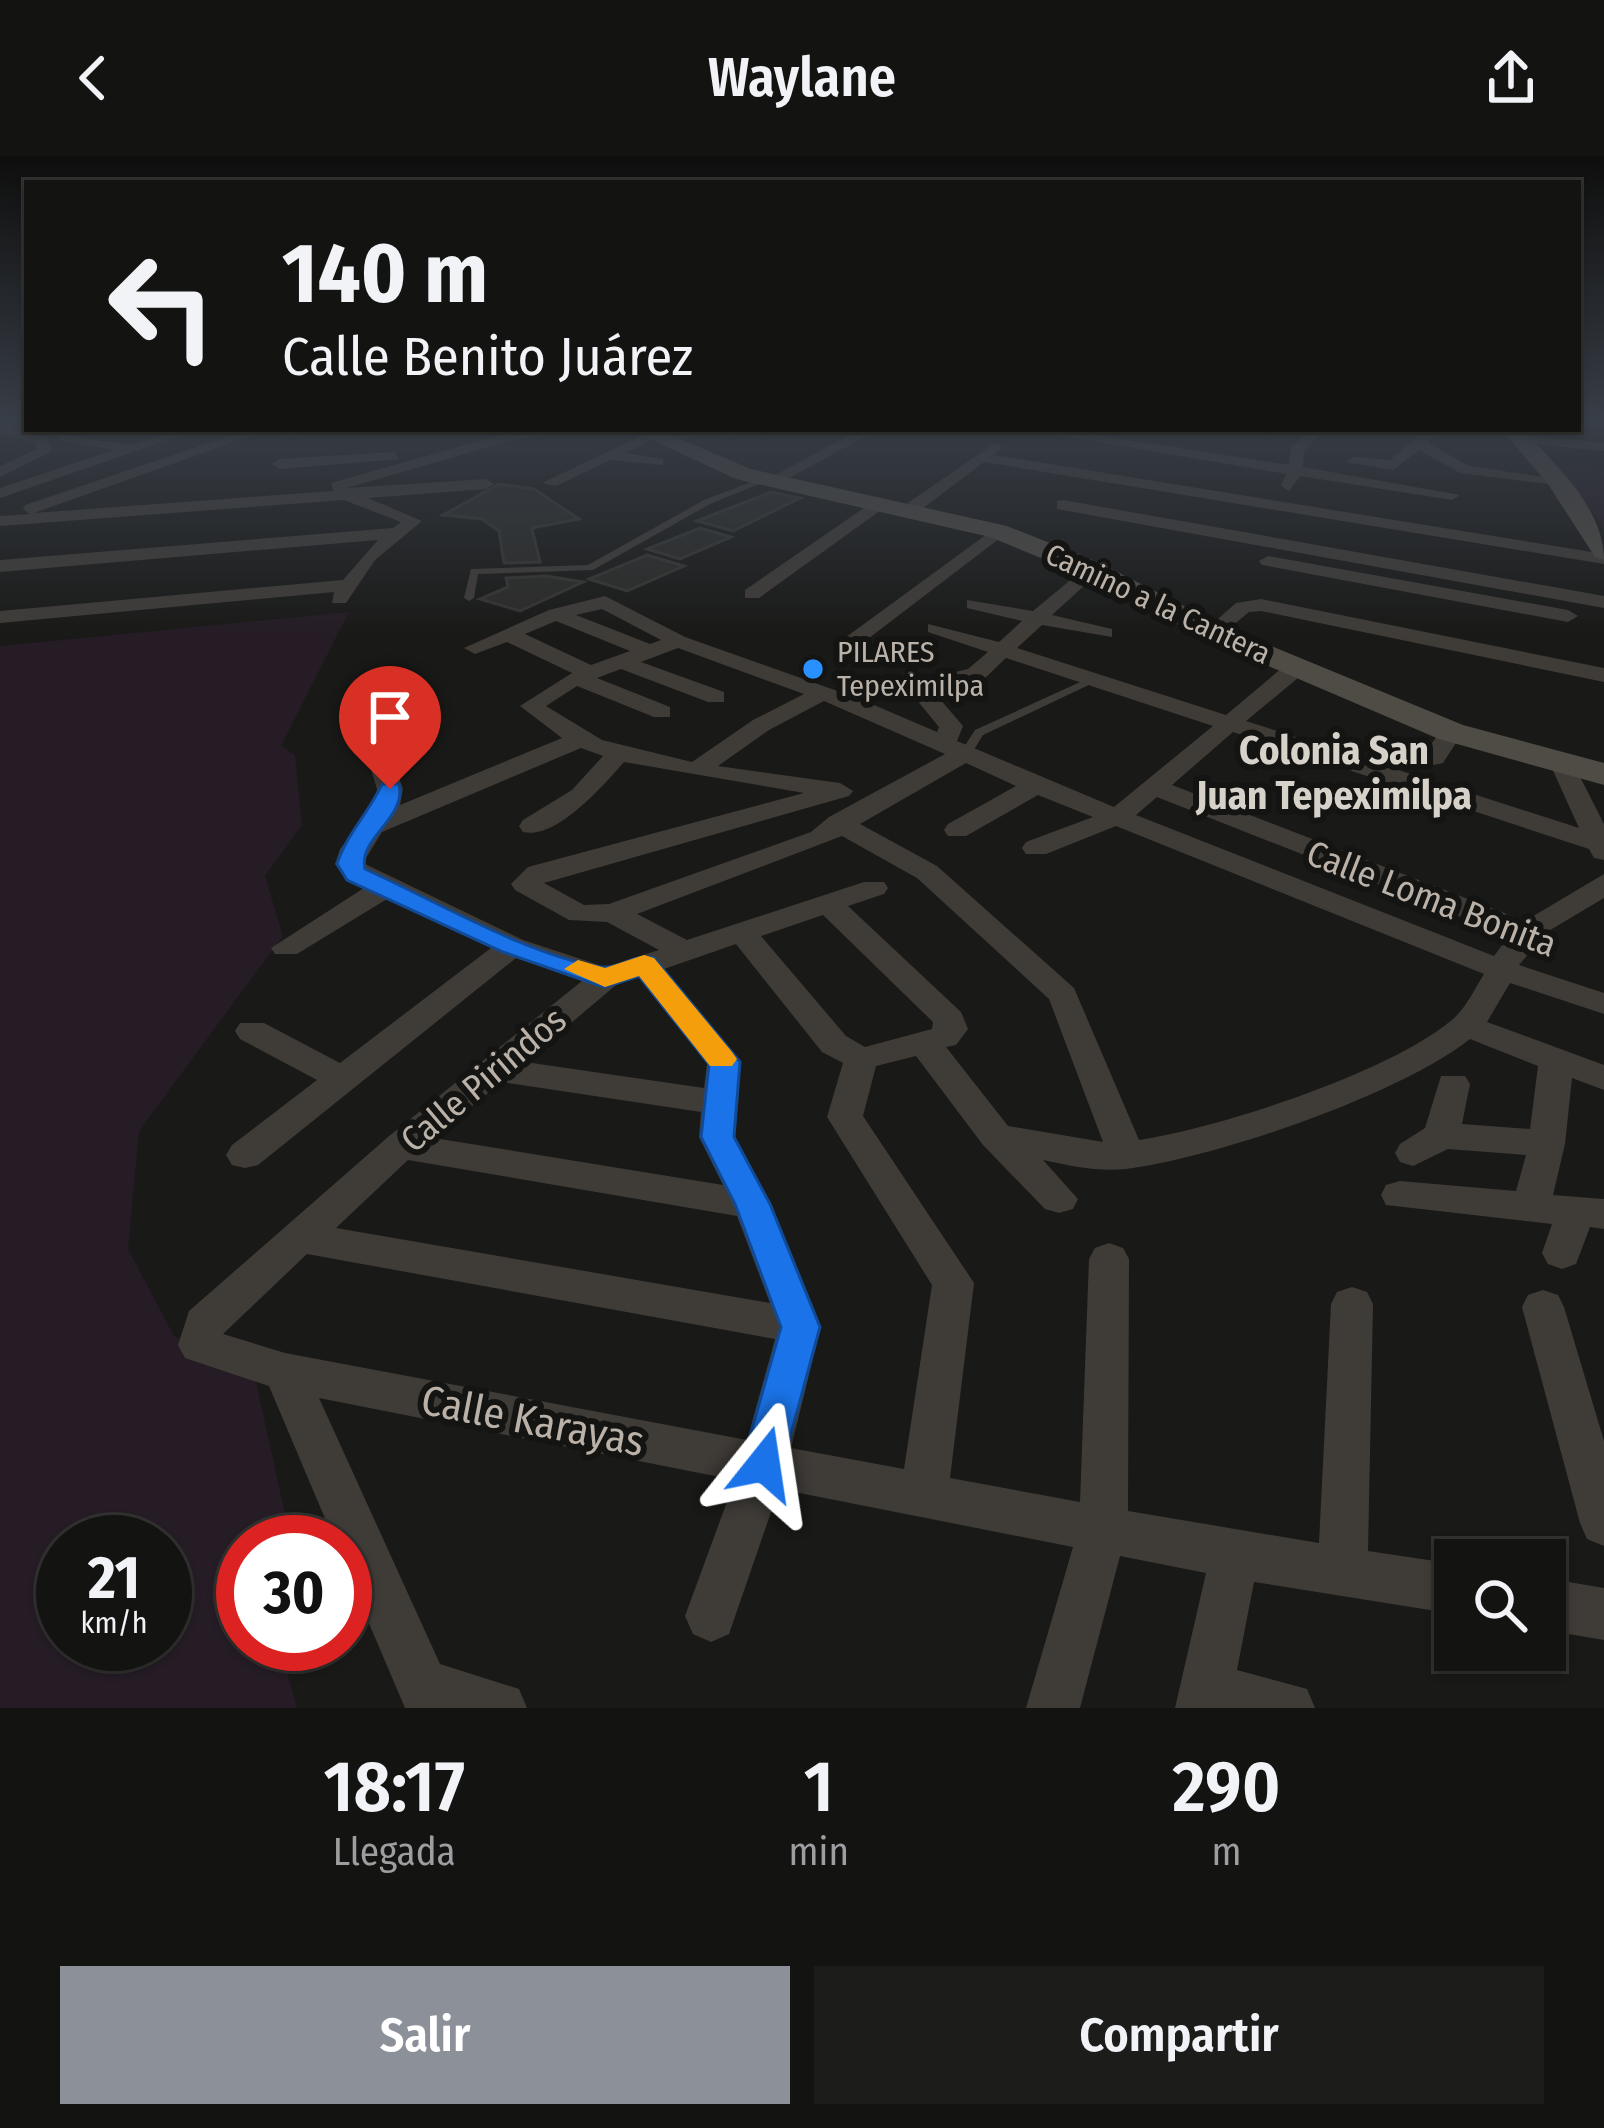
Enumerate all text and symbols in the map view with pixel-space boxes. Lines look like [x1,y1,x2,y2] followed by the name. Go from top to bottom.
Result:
[60,45,126,111] icon: back
[1478,45,1544,111] icon: share
[708,46,896,110] text: Waylane
[282,223,488,324] text: 140 m
[84,228,240,384] icon: left
[282,325,693,389] text: Calle Benito Juárez
[1040,536,1276,672] street label: Camino a la Cantera
[837,634,984,704] place label: PILARES Tepeximilpa
[800,656,826,682] marker: PILARES Tepeximilpa
[339,666,441,789] pin
[357,684,423,750] icon: arrive
[1195,728,1472,819] district label: Colonia San Juan Tepeximilpa
[1301,831,1563,967] street label: Calle Loma Bonita
[392,998,575,1162] street label: Calle Pirindos
[417,1375,648,1467] street label: Calle Karayas
[701,1401,827,1527] position arrow
[216,1515,372,1671] speed limit sign: 30
[1434,1539,1566,1671] map controls
[1434,1539,1566,1671] button: search
[88,1542,140,1614] text: 21
[81,1605,147,1641] text: km/h
[324,1744,465,1830] text: 18:17
[804,1744,834,1830] text: 1
[1172,1744,1280,1830] text: 290
[333,1829,456,1875] text: Llegada
[789,1829,849,1875] text: min
[1211,1829,1241,1875] text: m
[60,1966,790,2104] button: Salir
[814,1966,1544,2104] button: Compartir

